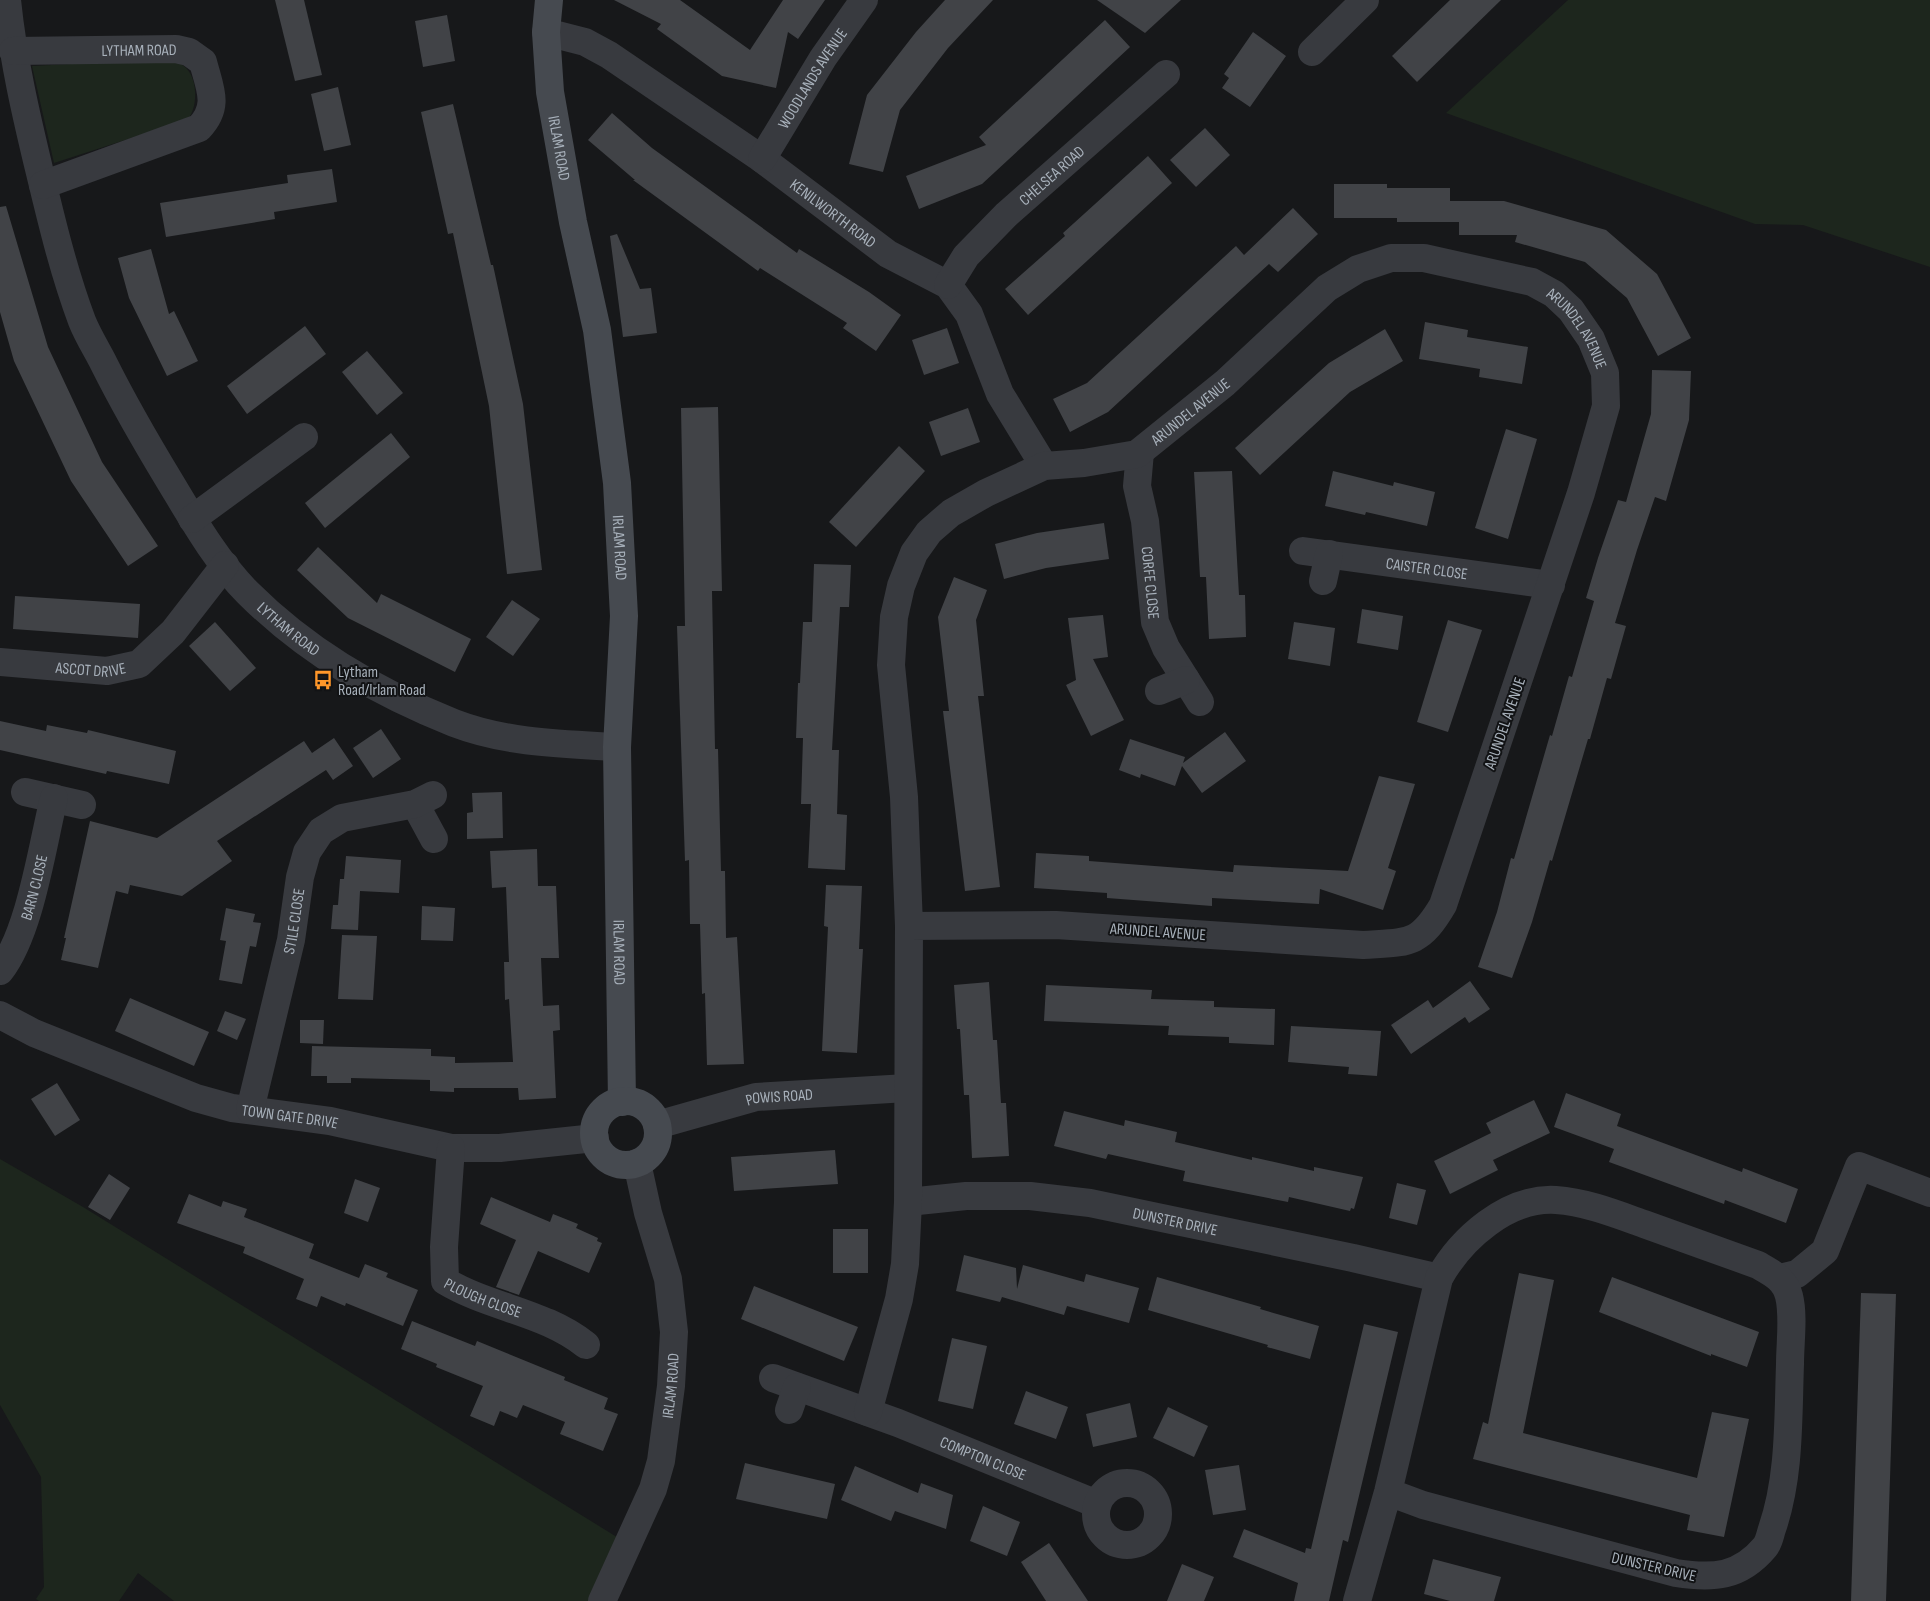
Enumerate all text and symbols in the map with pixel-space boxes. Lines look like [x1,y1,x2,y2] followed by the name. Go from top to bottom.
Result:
[774,25,852,133] street label: WOODLANDS AVENUE
[101,41,177,61] street label: LYTHAM ROAD
[543,114,573,182] street label: IRLAM ROAD
[1016,142,1089,210] street label: CHELSEA ROAD
[786,175,879,253] street label: KENILWORTH ROAD
[1542,284,1610,372] street label: ARUNDEL AVENUE
[1147,375,1234,451] street label: ARUNDEL AVENUE
[608,515,630,581] street label: IRLAM ROAD
[1137,546,1163,620] street label: CORFE CLOSE
[1385,554,1469,584] street label: CAISTER CLOSE
[253,599,323,661] street label: LYTHAM ROAD
[54,659,128,682] street label: ASCOT DRIVE
[338,663,426,700] place label: Lytham Road/Irlam Road
[312,669,334,691] bus stop icon: Lytham Road/Irlam Road
[1480,675,1530,773] street label: ARUNDEL AVENUE
[17,853,52,923] street label: BARN CLOSE
[280,887,309,956] street label: STILE CLOSE
[608,920,628,985] street label: IRLAM ROAD
[1108,920,1206,945] street label: ARUNDEL AVENUE
[744,1086,814,1110] street label: POWIS ROAD
[240,1101,340,1134] street label: TOWN GATE DRIVE
[1131,1204,1219,1240] street label: DUNSTER DRIVE
[440,1275,524,1323] street label: PLOUGH CLOSE
[659,1353,684,1420] street label: IRLAM ROAD
[937,1433,1029,1485] street label: COMPTON CLOSE
[1610,1549,1698,1586] street label: DUNSTER DRIVE

